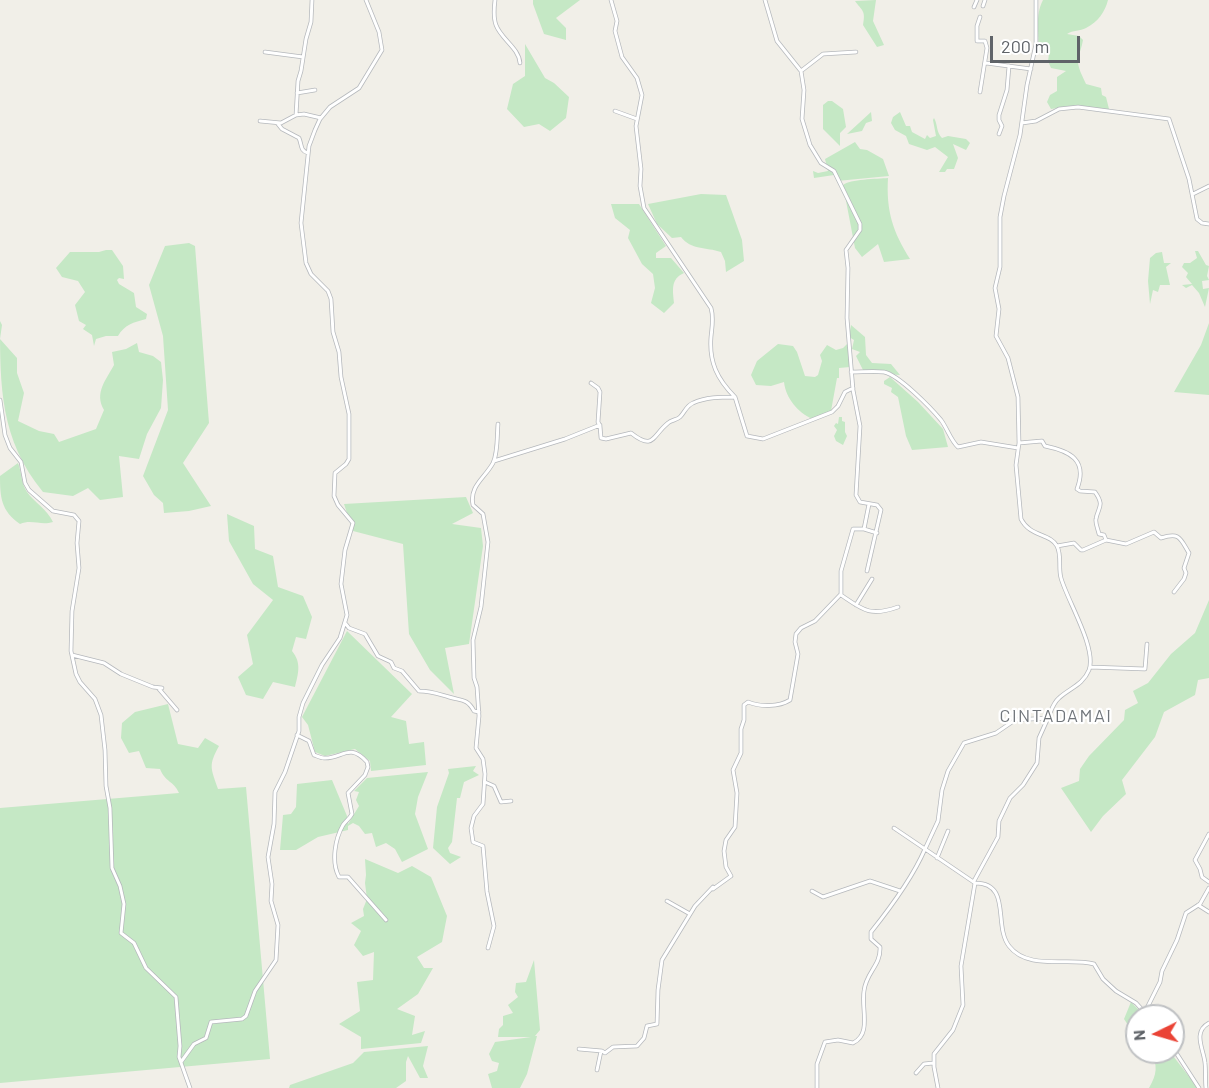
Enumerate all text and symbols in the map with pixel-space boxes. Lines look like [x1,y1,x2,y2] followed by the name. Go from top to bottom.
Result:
[993,24,1083,62] scale bar
[1001,35,1049,57] text: 200 m
[999,705,1113,727] district label: CINTADAMAI
[1125,1004,1185,1064] north arrow
[1129,1029,1148,1042] text: N

